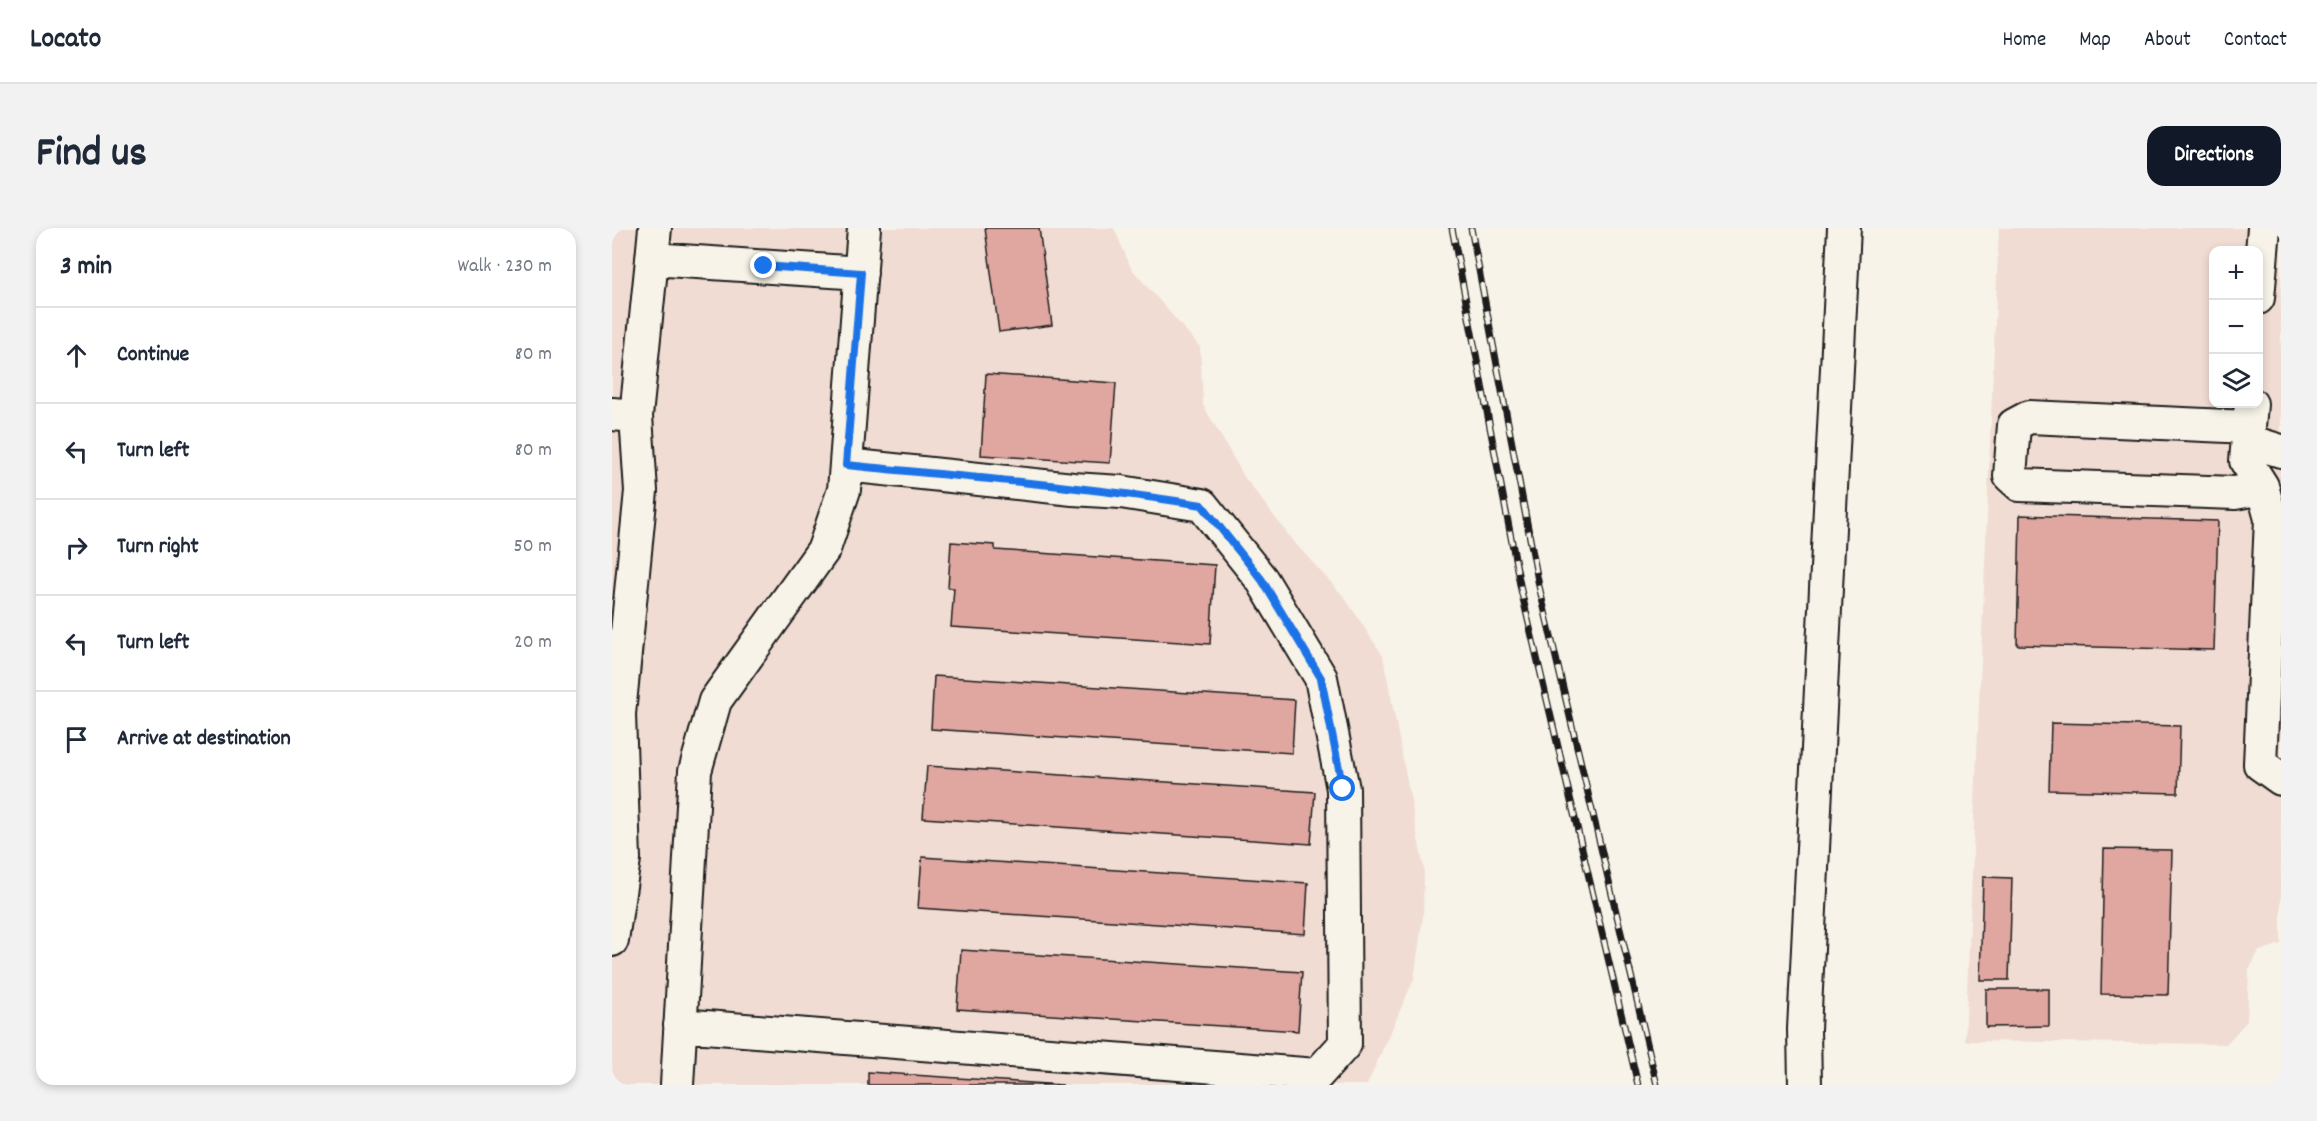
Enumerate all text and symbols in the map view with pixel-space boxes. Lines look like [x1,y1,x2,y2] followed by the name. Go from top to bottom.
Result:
[30,21,101,61] text: Locato
[2002,26,2046,56] text: Home
[2079,26,2111,56] text: Map
[2144,26,2191,56] text: About
[2224,26,2287,56] text: Contact
[36,126,147,186] text: Find us
[2147,126,2281,186] button: Directions
[2209,246,2263,408] map controls
[2209,246,2263,300] button: +
[60,249,112,286] text: 3 min
[750,252,776,278] route end
[458,253,552,281] text: Walk · 230 m
[2209,300,2263,354] button: −
[60,339,93,372] icon: ahead
[117,340,189,371] text: Continue
[515,341,552,369] text: 80 m
[2209,354,2263,408] button: layers
[60,435,93,468] icon: left
[117,436,189,467] text: Turn left
[515,437,552,465] text: 80 m
[60,531,93,564] icon: right
[117,532,199,563] text: Turn right
[514,533,552,561] text: 50 m
[60,627,93,660] icon: left
[117,628,189,659] text: Turn left
[514,629,552,657] text: 20 m
[60,723,93,756] icon: arrive
[117,724,291,755] text: Arrive at destination
[1329,775,1355,801] route start

